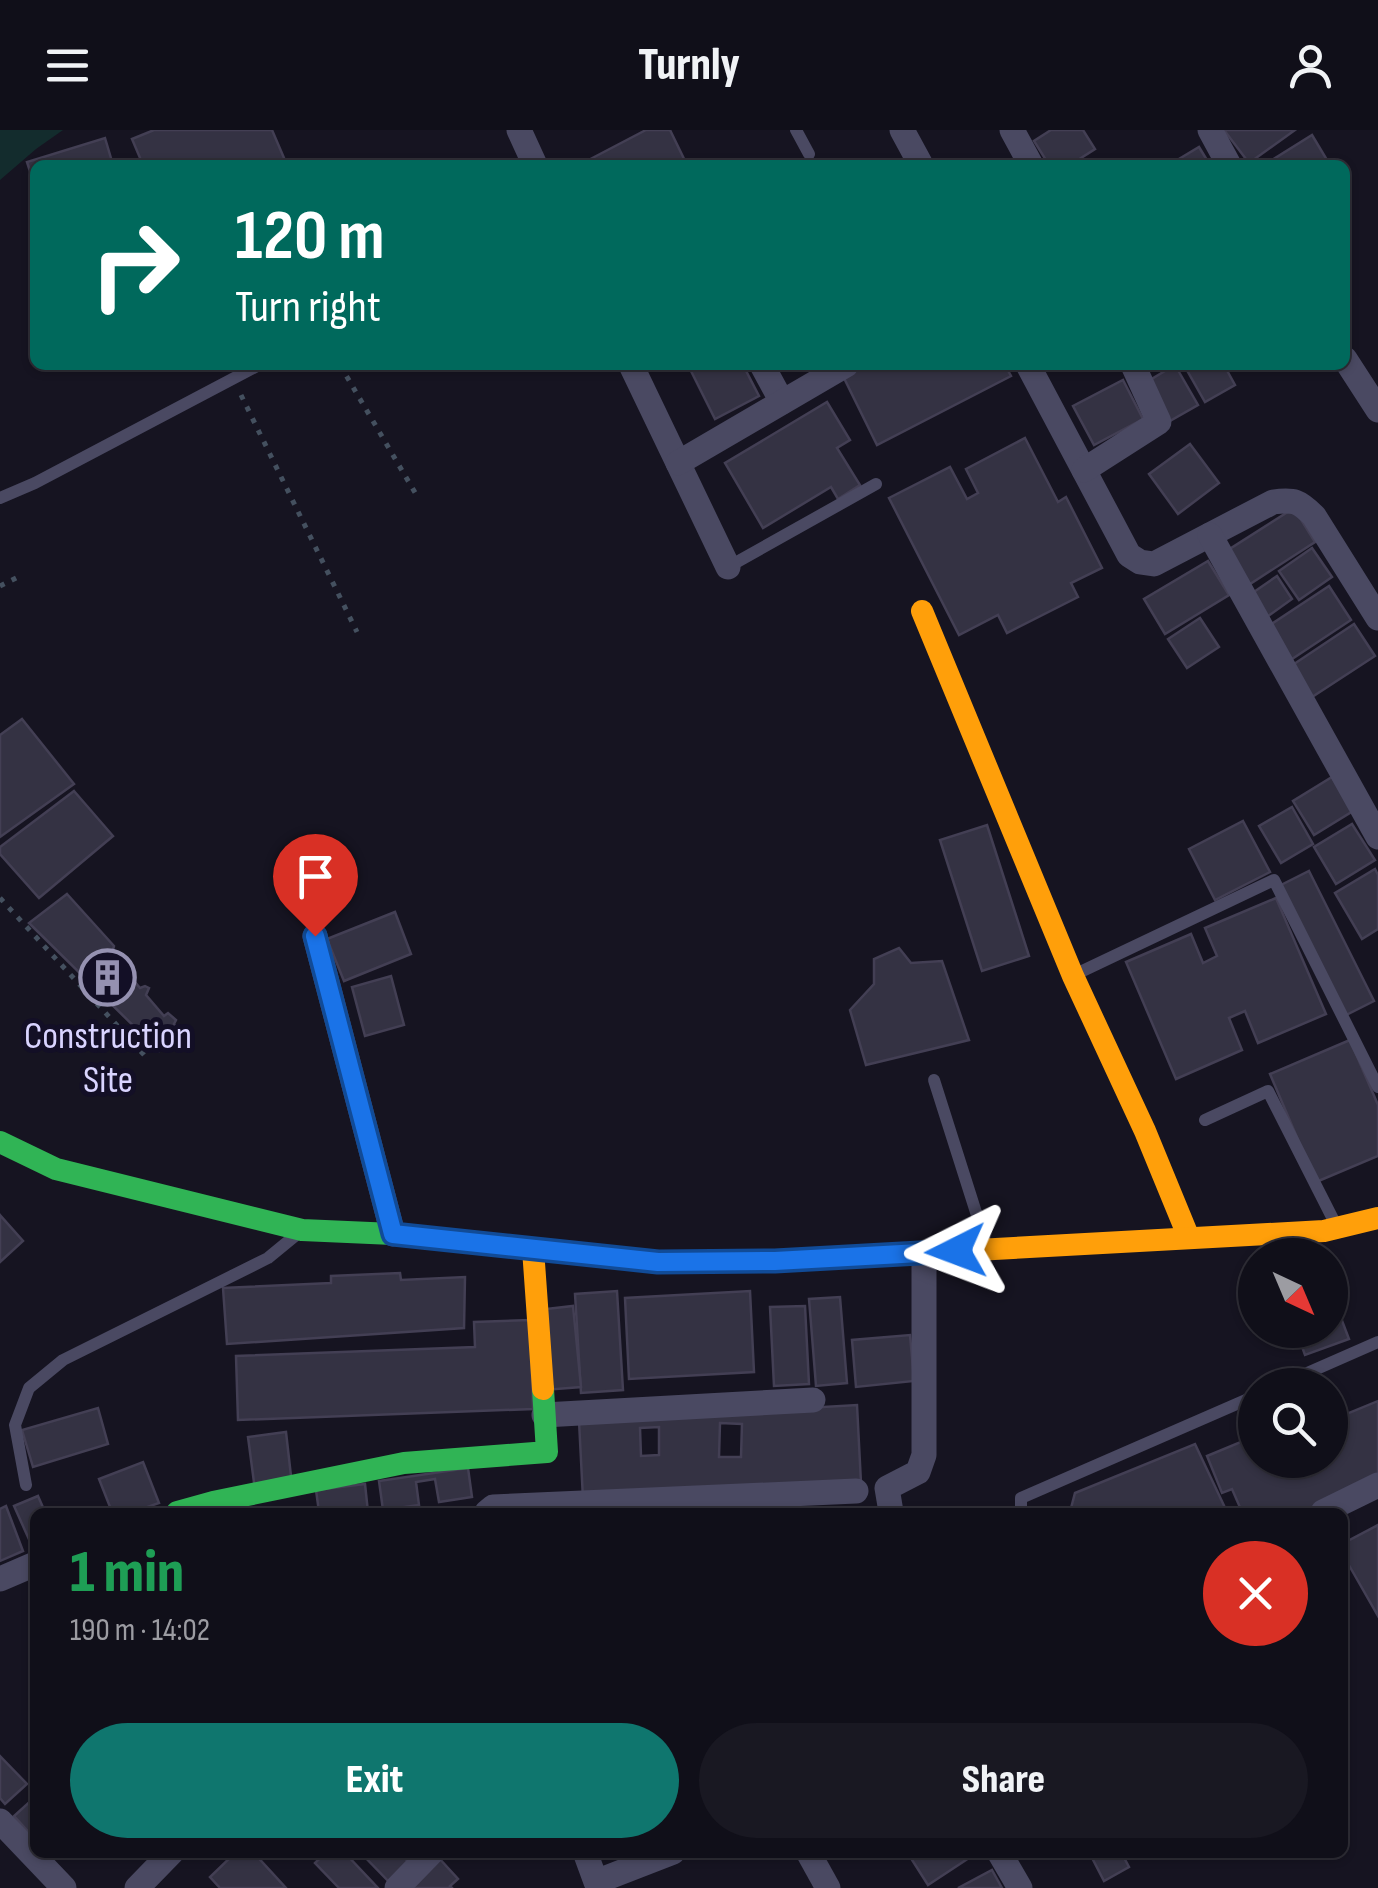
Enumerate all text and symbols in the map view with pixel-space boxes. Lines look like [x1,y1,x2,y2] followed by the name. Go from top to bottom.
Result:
[40,38,95,93] icon: menu
[638,38,740,93] text: Turnly
[1283,38,1338,93] icon: person
[235,195,385,279] text: 120 m
[70,200,200,330] icon: right
[235,280,381,335] text: Turn right
[273,834,358,937] pin
[288,849,343,904] icon: arrive
[78,948,138,1008] building icon: Construction Site
[24,1014,192,1103] place label: Construction Site
[904,1199,1008,1303] position arrow
[1238,1238,1348,1348] north arrow
[1238,1238,1348,1478] map controls
[1238,1368,1348,1478] button: search
[70,1537,184,1609] text: 1 min
[1203,1541,1308,1646] button: close
[70,1611,210,1650] text: 190 m · 14:02
[70,1723,679,1838] button: Exit
[699,1723,1308,1838] button: Share

